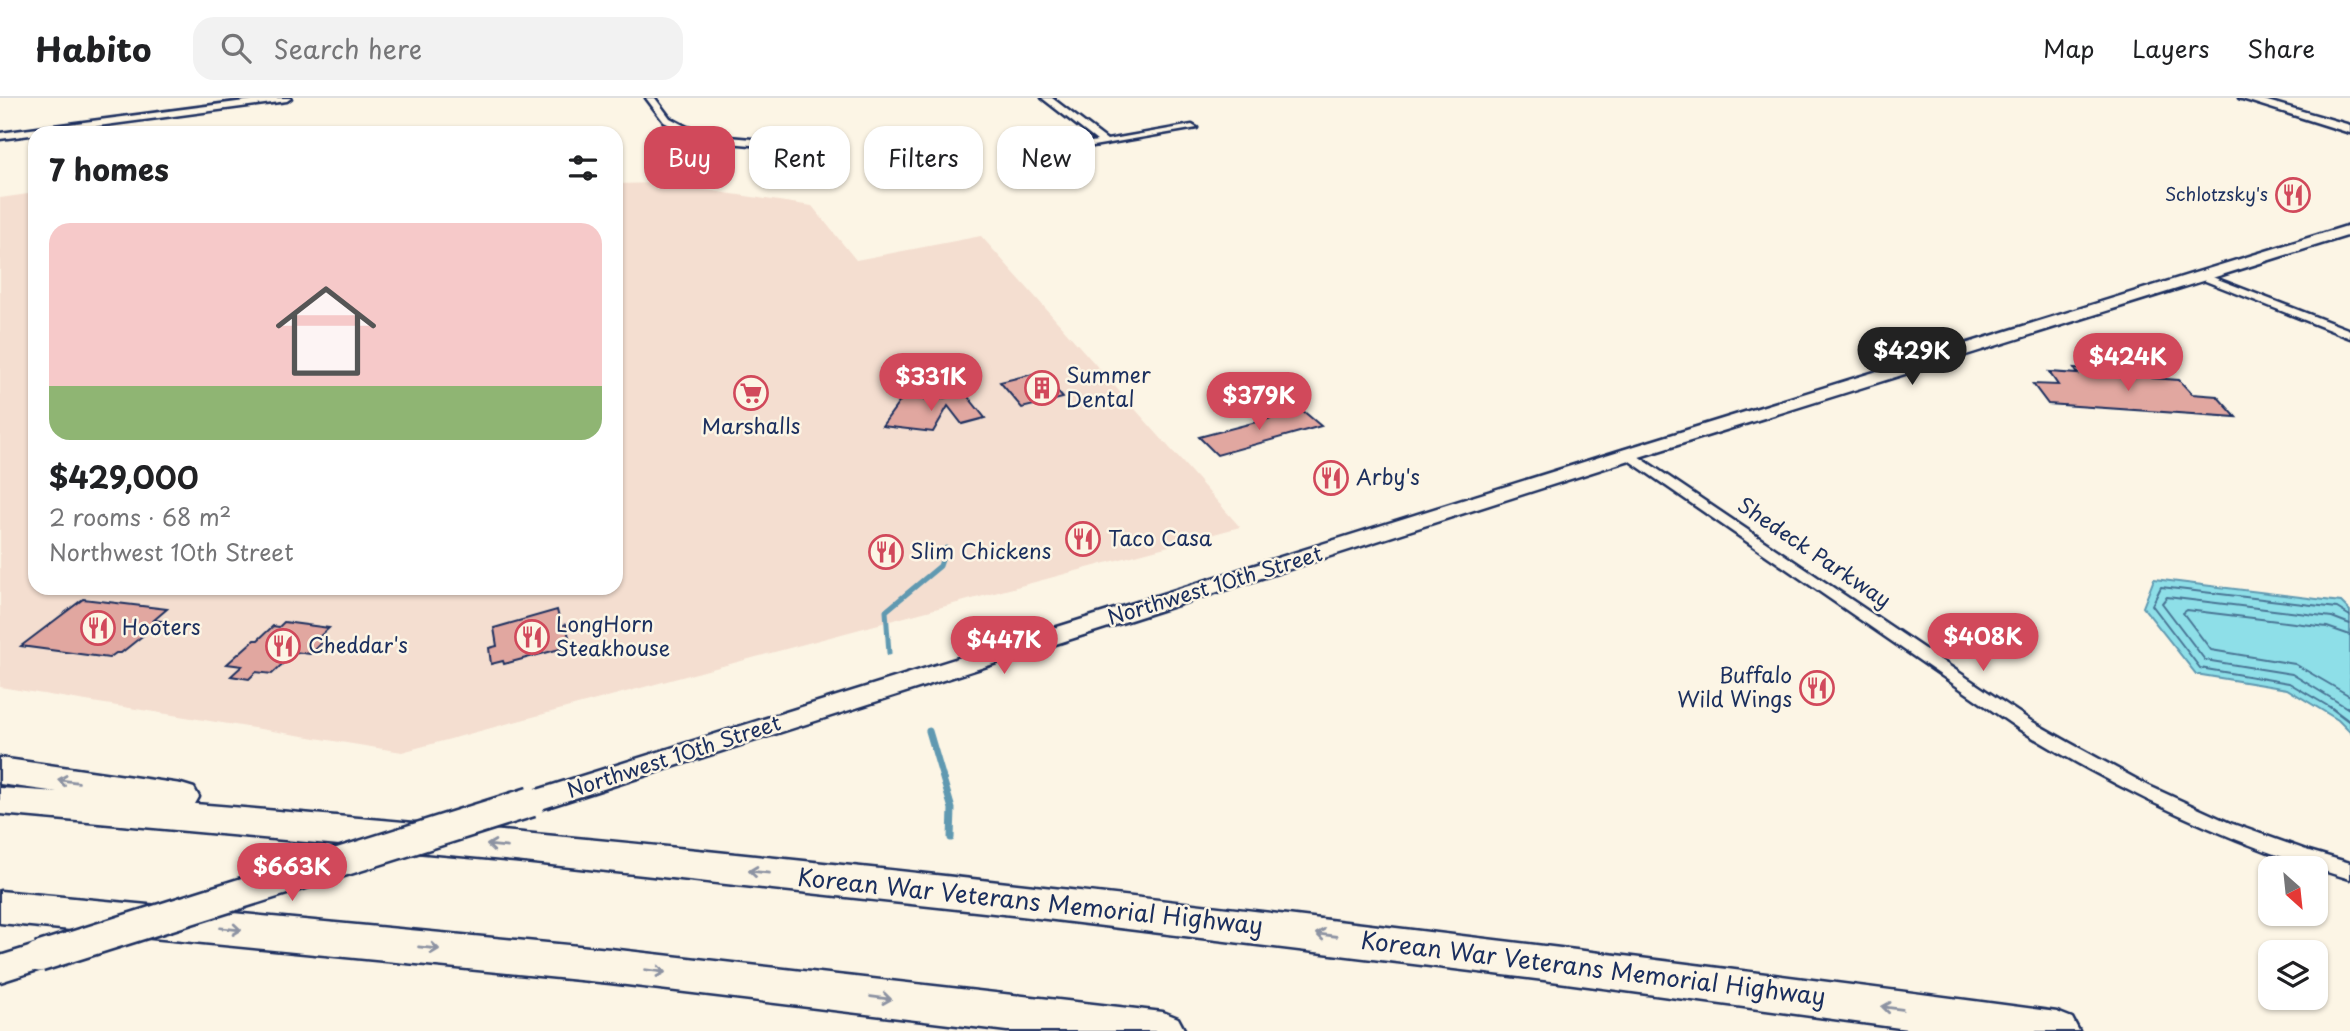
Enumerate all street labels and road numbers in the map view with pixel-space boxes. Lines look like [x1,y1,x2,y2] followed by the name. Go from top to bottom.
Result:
[1732,488,1898,615] street label: Shedeck Parkway
[1103,536,1326,632] street label: Northwest 10th Street
[562,705,785,805] street label: Northwest 10th Street
[796,858,1265,942] street label: Korean War Veterans Memorial Highway
[1359,921,1828,1013] street label: Korean War Veterans Memorial Highway

